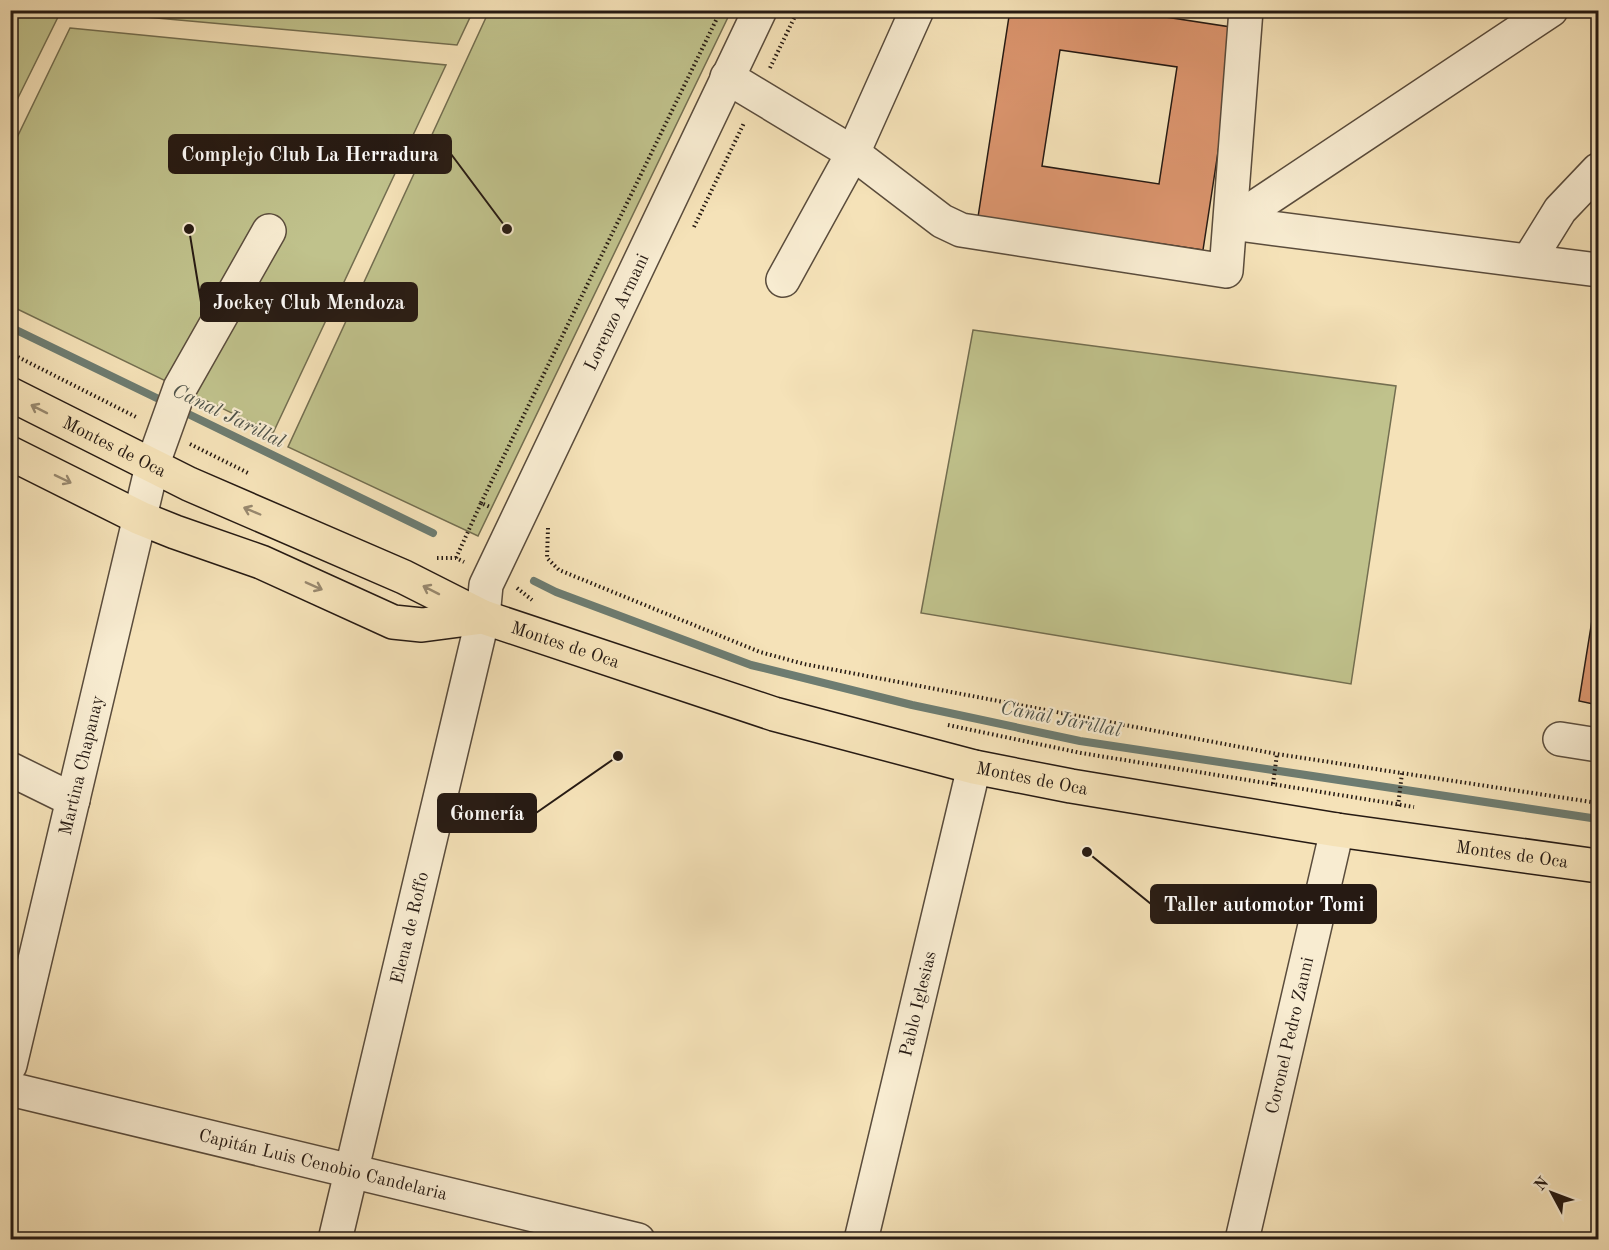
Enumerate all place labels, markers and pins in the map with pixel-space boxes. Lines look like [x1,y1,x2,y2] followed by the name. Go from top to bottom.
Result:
[169,135,451,173] callout: Complejo Club La Herradura
[201,283,417,321] callout: Jockey Club Mendoza
[438,794,536,832] callout: Gomería
[1151,885,1376,923] callout: Taller automotor Tomi

